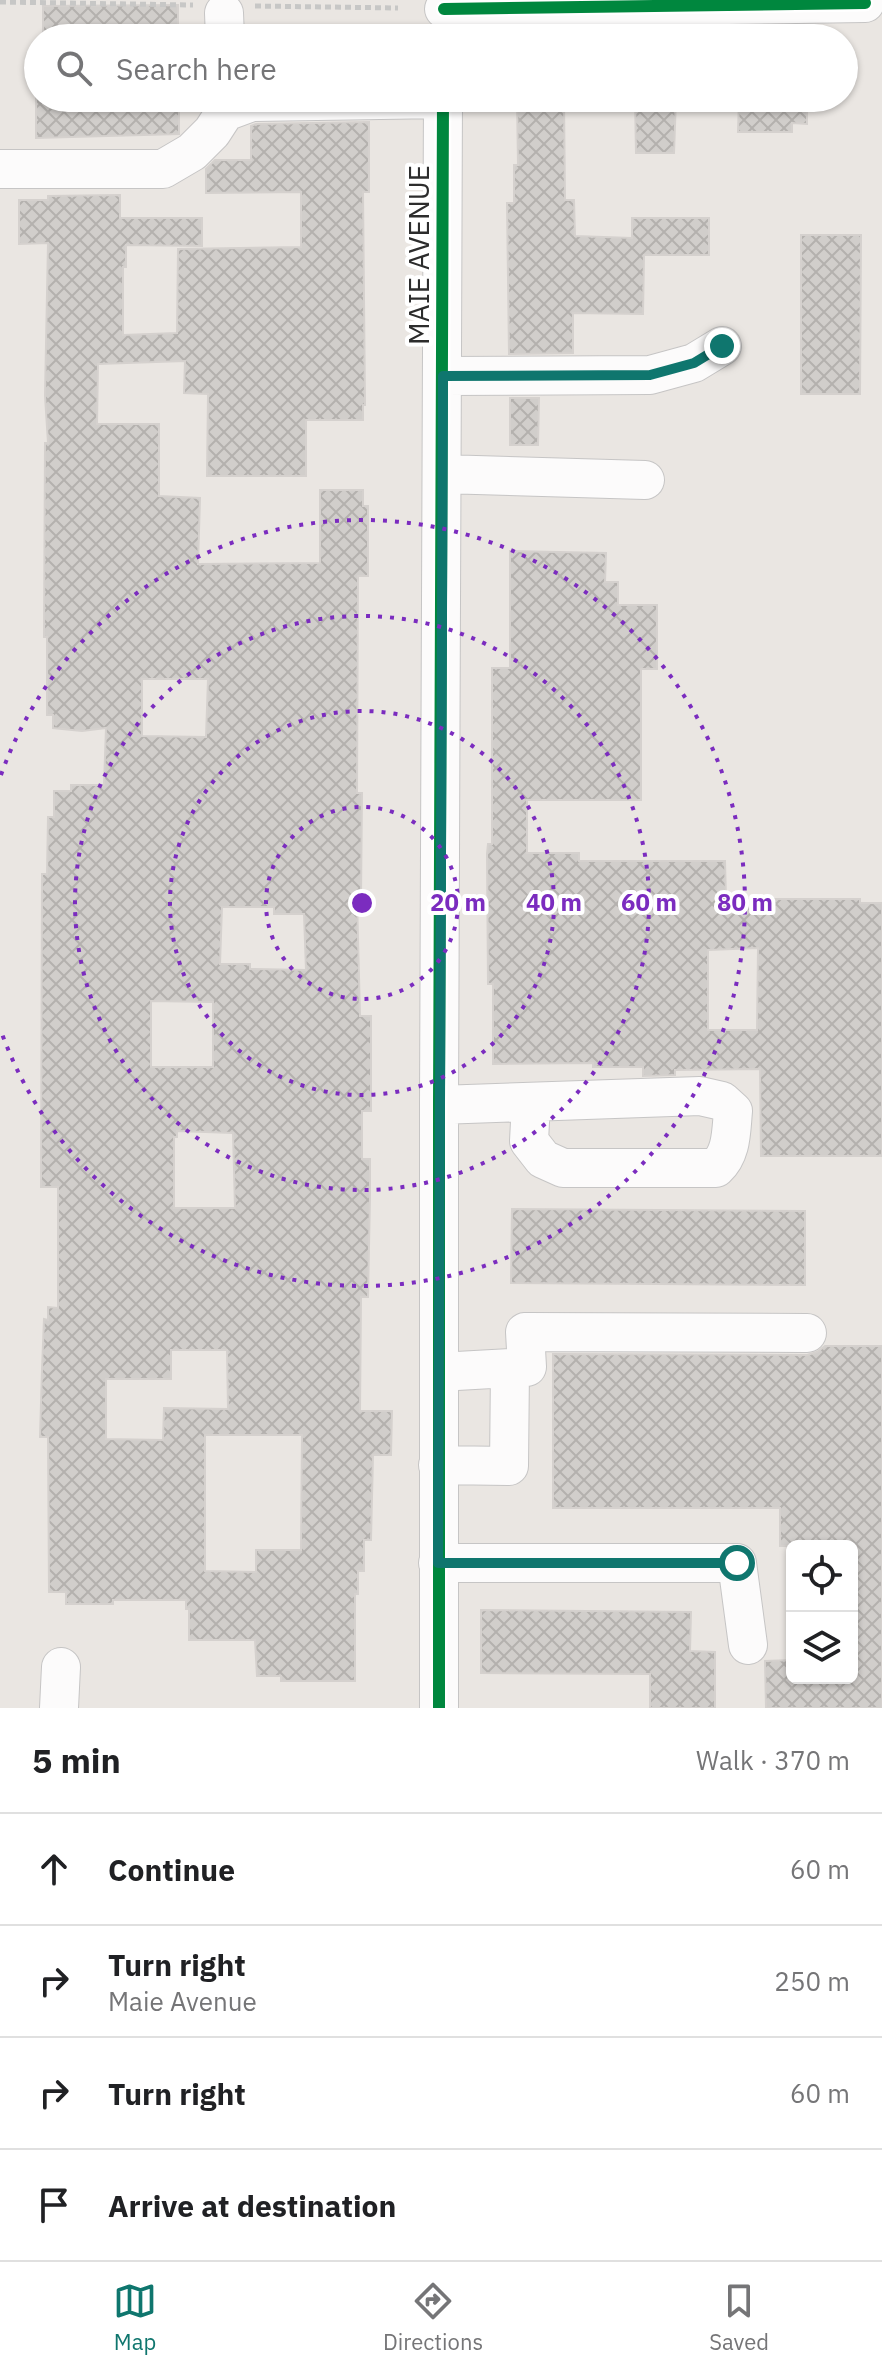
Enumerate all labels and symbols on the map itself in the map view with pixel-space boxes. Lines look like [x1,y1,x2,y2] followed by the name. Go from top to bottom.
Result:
[400,165,437,345] street label: MAIE AVENUE
[704,328,740,364] route end
[430,886,486,918] text: 20 m
[526,886,582,918] text: 40 m
[621,886,677,918] text: 60 m
[717,886,773,918] text: 80 m
[348,889,376,917] centre of rings
[719,1545,755,1581] route start

